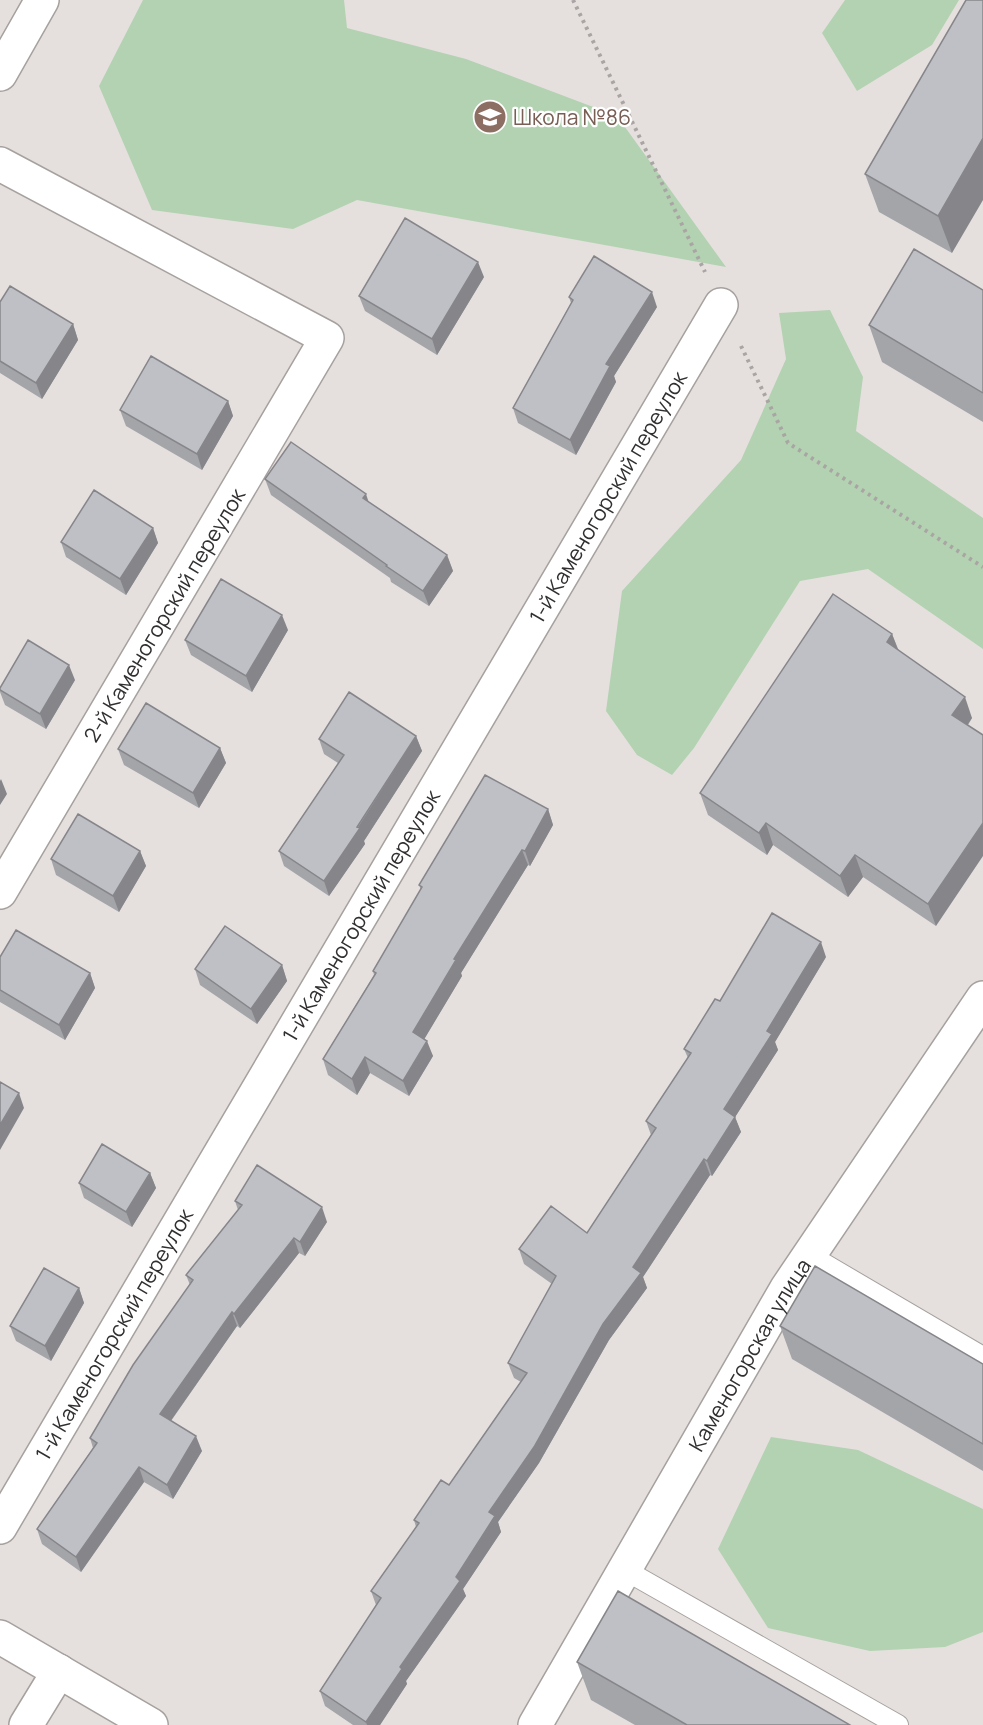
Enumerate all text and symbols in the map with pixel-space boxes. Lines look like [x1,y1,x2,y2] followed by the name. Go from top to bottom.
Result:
[472,99,508,135] school or university icon: Школа №86
[513,103,631,131] place label: Школа №86
[523,365,693,628] street label: 1-й Каменогорский переулок
[77,482,251,747] street label: 2-й Каменогорский переулок
[276,784,446,1047] street label: 1-й Каменогорский переулок
[29,1202,199,1465] street label: 1-й Каменогорский переулок
[682,1253,817,1456] street label: Каменогорская улица

